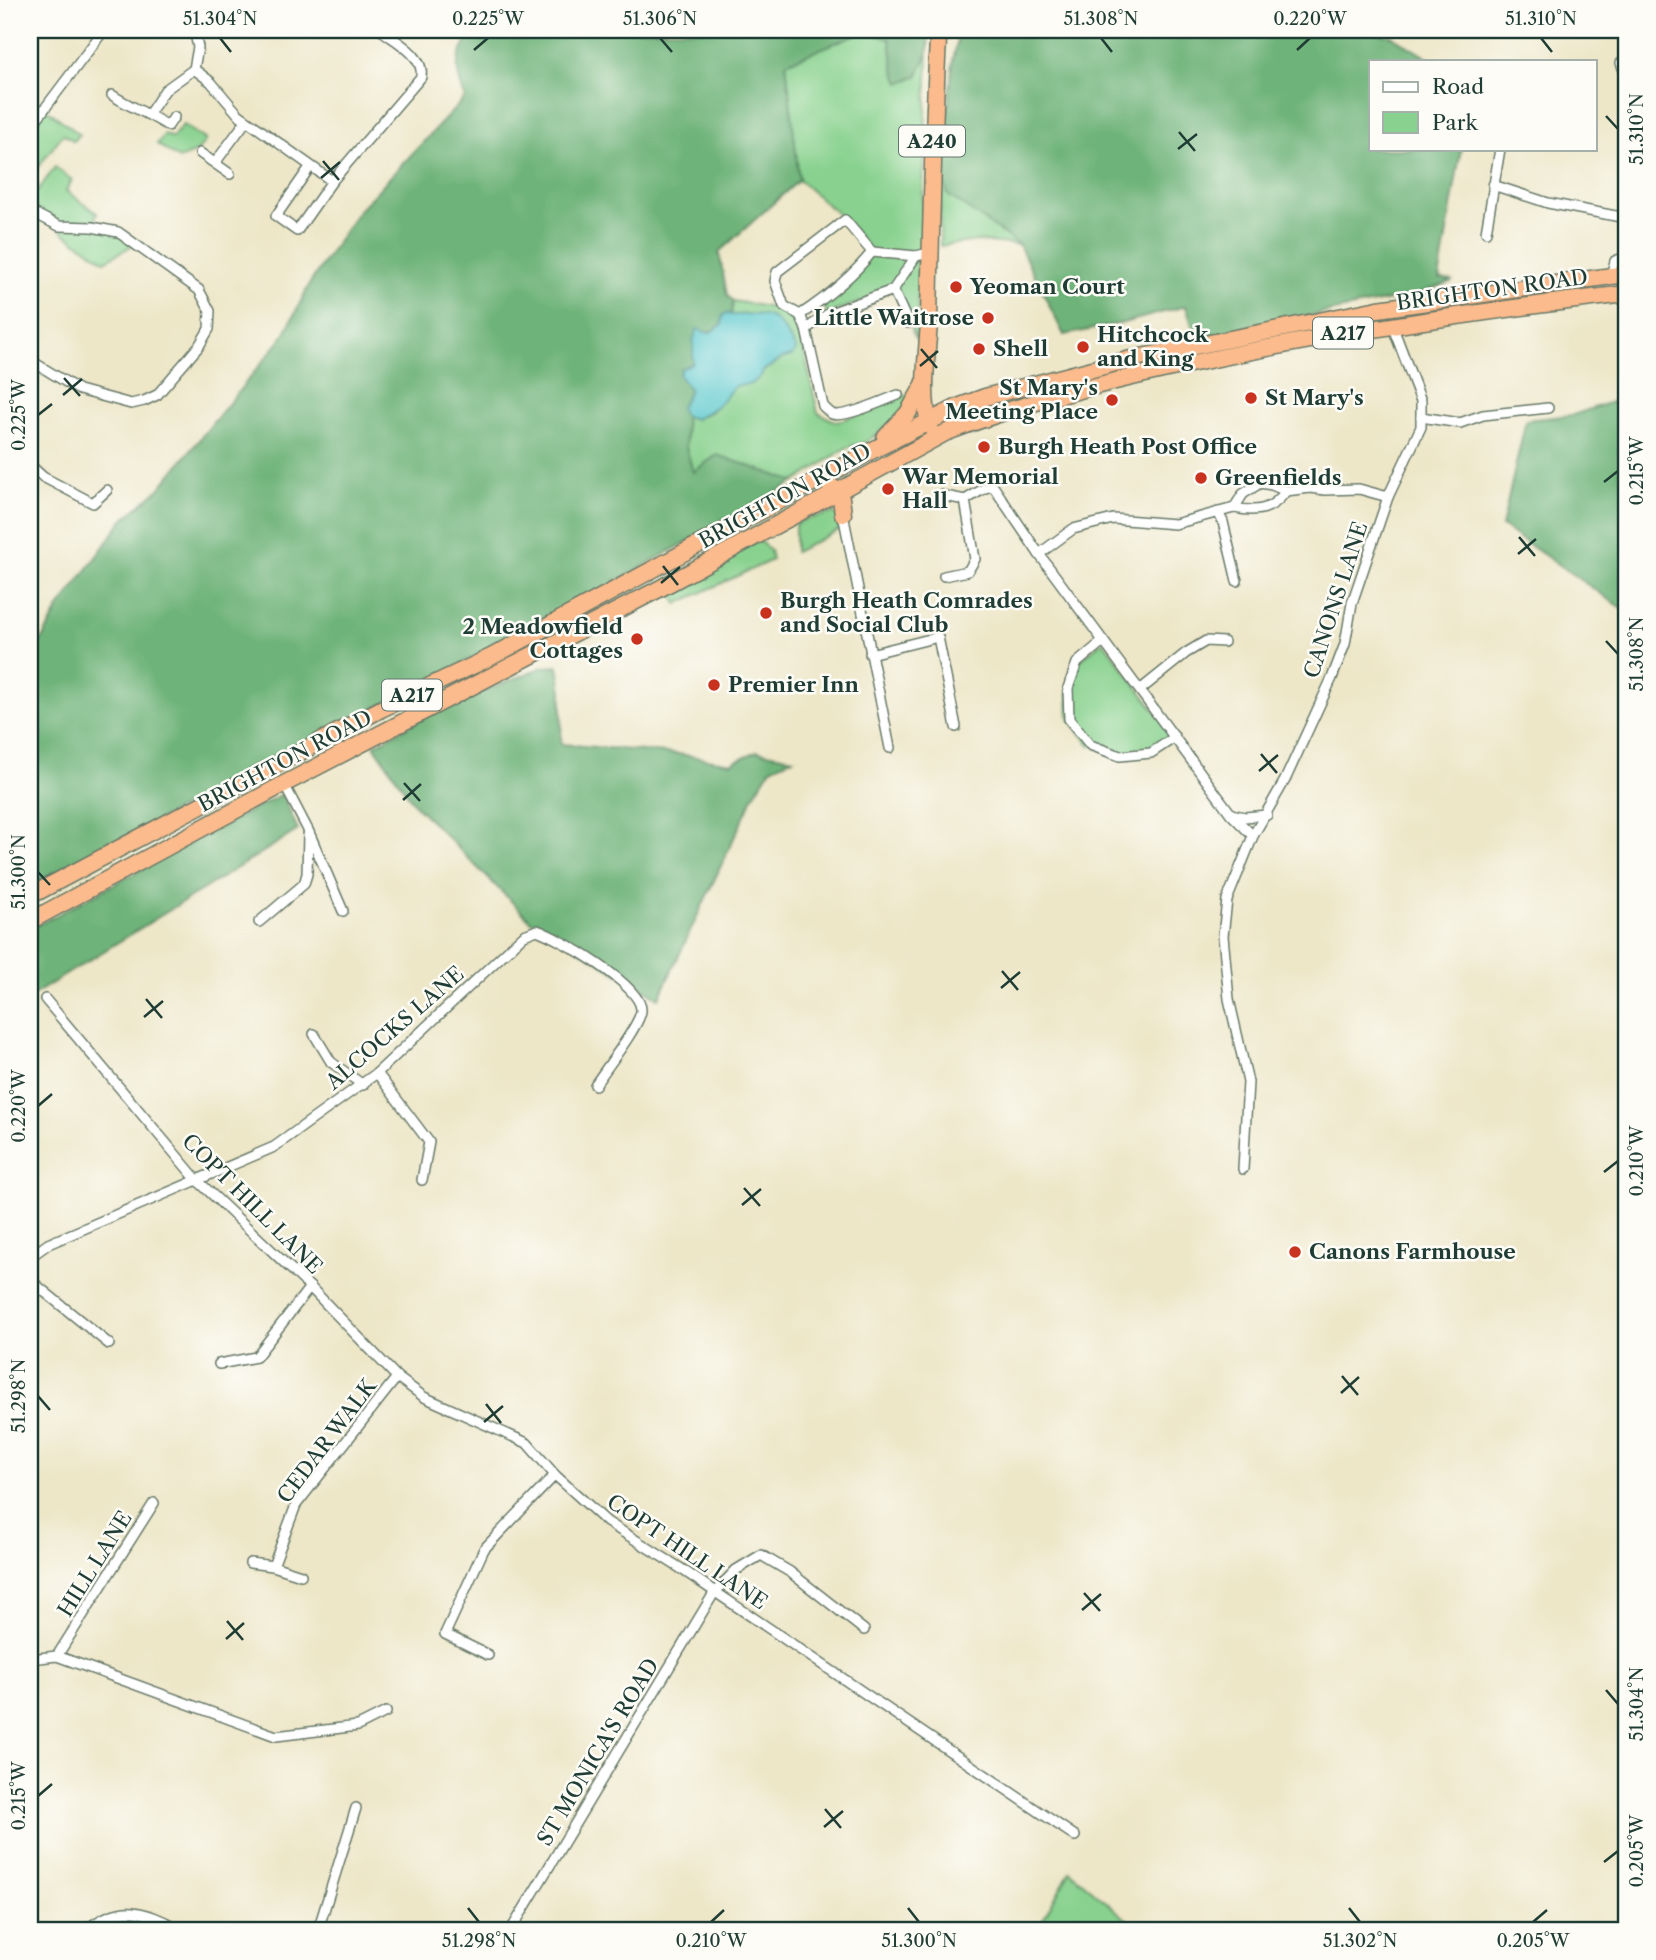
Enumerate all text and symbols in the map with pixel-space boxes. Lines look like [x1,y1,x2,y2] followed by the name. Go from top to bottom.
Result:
[183,8,257,30] text: 51.304°N
[452,8,525,30] text: 0.225°W
[623,8,697,30] text: 51.306°N
[1064,8,1139,30] text: 51.308°N
[1273,8,1348,30] text: 0.220°W
[1505,8,1577,30] text: 51.310°N
[1369,60,1596,150] legend
[1432,74,1484,99] text: Road
[1626,93,1648,165] text: 51.310°N
[1432,110,1478,135] text: Park
[899,125,965,156] road number: A240
[1395,264,1589,315] street label: BRIGHTON ROAD
[969,274,1125,299] place label: Yeoman Court
[948,279,964,295] marker: Yeoman Court
[814,305,974,330] place label: Little Waitrose
[980,310,996,326] marker: Little Waitrose
[1313,318,1373,348] road number: A217
[1097,322,1210,371] place label: Hitchcock and King
[993,336,1048,361] place label: Shell
[1075,339,1091,355] marker: Hitchcock and King
[971,341,987,357] marker: Shell
[945,375,1098,424] place label: St Mary's Meeting Place
[8,378,30,451] text: 0.225°W
[1265,385,1364,410] place label: St Mary's
[1243,390,1259,406] marker: St Mary's
[1104,392,1120,408] marker: St Mary's Meeting Place
[998,434,1257,459] place label: Burgh Heath Post Office
[1626,435,1648,506] text: 0.215°W
[694,438,875,553] street label: BRIGHTON ROAD
[976,439,992,455] marker: Burgh Heath Post Office
[901,464,1059,513] place label: War Memorial Hall
[1215,465,1342,490] place label: Greenfields
[1193,470,1209,486] marker: Greenfields
[880,481,896,497] marker: War Memorial Hall
[1298,519,1373,681] street label: CANONS LANE
[780,588,1033,637] place label: Burgh Heath Comrades and Social Club
[758,605,774,621] marker: Burgh Heath Comrades and Social Club
[463,614,623,663] place label: 2 Meadowfield Cottages
[1626,616,1648,691] text: 51.308°N
[629,631,645,647] marker: 2 Meadowfield Cottages
[728,672,859,697] place label: Premier Inn
[706,677,722,693] marker: Premier Inn
[382,680,442,710] road number: A217
[194,704,376,817] street label: BRIGHTON ROAD
[8,834,30,910] text: 51.300°N
[320,961,469,1095] street label: ALCOCKS LANE
[8,1068,30,1143] text: 0.220°W
[1626,1124,1648,1196] text: 0.210°W
[177,1128,328,1279] street label: COPT HILL LANE
[1309,1239,1516,1264] place label: Canons Farmhouse
[1287,1244,1303,1260] marker: Canons Farmhouse
[8,1359,30,1433] text: 51.298°N
[272,1373,382,1508] street label: CEDAR WALK
[602,1489,772,1614] street label: COPT HILL LANE
[52,1506,137,1621] street label: HILL LANE
[532,1653,663,1850] street label: ST MONICA'S ROAD
[1626,1667,1648,1741] text: 51.304°N
[8,1760,30,1831] text: 0.215°W
[1626,1813,1648,1888] text: 0.205°W
[442,1930,516,1952] text: 51.298°N
[676,1930,748,1952] text: 0.210°W
[881,1930,957,1952] text: 51.300°N
[1323,1930,1397,1952] text: 51.302°N
[1496,1930,1571,1952] text: 0.205°W

